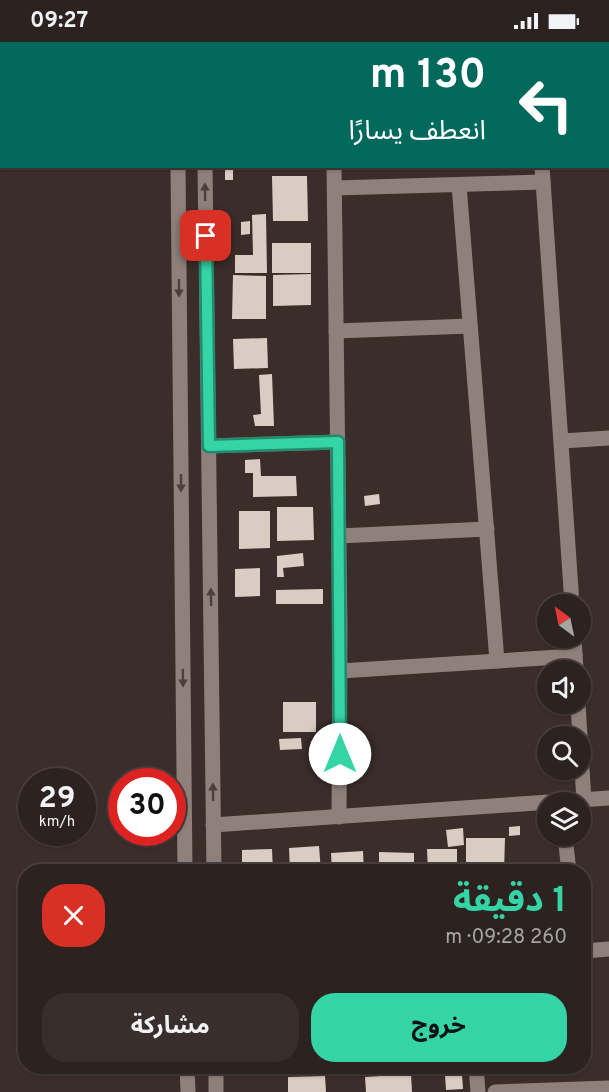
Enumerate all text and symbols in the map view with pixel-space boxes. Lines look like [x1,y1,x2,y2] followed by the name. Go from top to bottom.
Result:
[30,8,88,35] text: 09:27
[370,50,486,103] text: 130 m
[507,66,585,144] icon: left
[349,115,486,149] text: انعطف يسارًا
[201,183,210,202] one-way arrow
[180,210,231,261] pin
[189,219,222,252] icon: arrive
[174,278,184,297] one-way arrow
[176,473,185,492] one-way arrow
[206,588,216,607] one-way arrow
[537,594,591,648] north arrow
[537,594,591,846] map controls
[537,660,591,714] button: sound
[178,668,188,687] one-way arrow
[308,722,372,786] position arrow
[537,726,591,780] button: search
[108,768,186,846] speed limit sign: 30
[39,781,75,818] text: 29
[208,783,218,802] one-way arrow
[537,792,591,846] button: layers
[39,813,75,832] text: km/h
[453,879,567,925] text: 1 دقيقة
[42,884,105,947] button: close
[445,925,567,951] text: 260 m · 09:28
[42,993,299,1062] button: مشاركة
[311,993,567,1062] button: خروج

